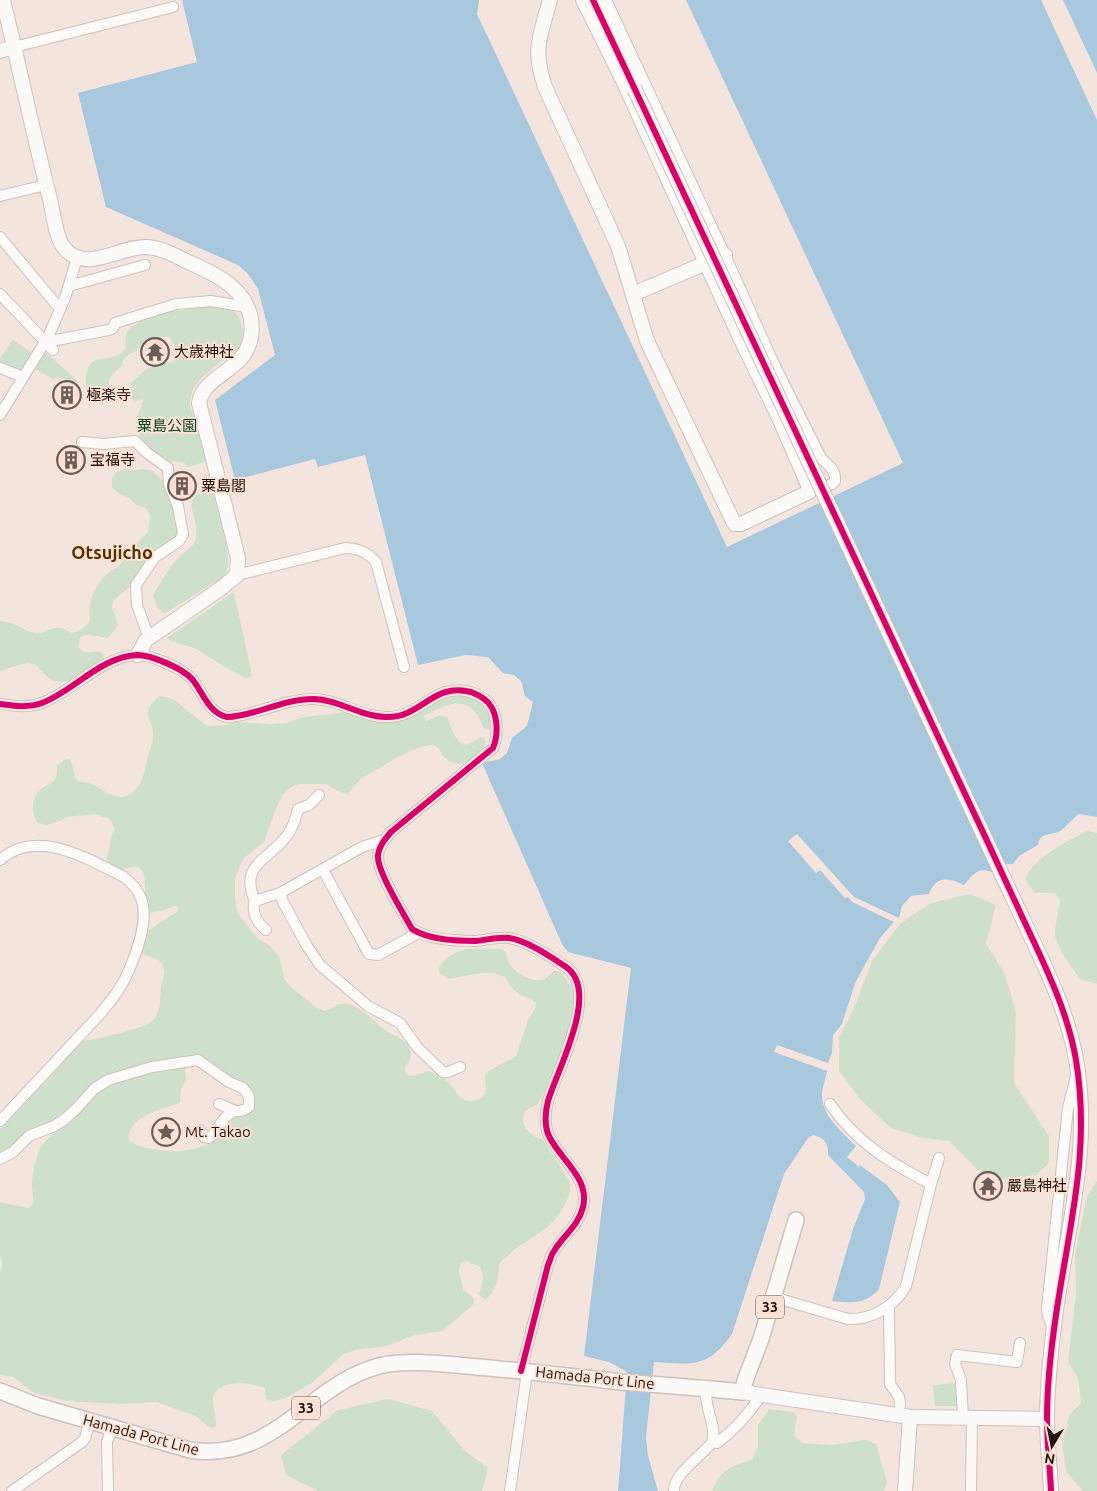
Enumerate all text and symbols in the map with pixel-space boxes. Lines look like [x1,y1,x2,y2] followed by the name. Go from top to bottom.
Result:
[140,337,170,367] temple icon: 大歳神社
[174,343,234,360] place label: 大歳神社
[52,380,82,410] building icon: 極楽寺
[86,386,131,403] place label: 極楽寺
[137,417,197,434] park label: 粟島公園
[56,445,86,475] building icon: 宝福寺
[90,451,135,468] place label: 宝福寺
[167,471,197,501] building icon: 粟島閣
[201,477,246,494] place label: 粟島閣
[71,542,153,562] district label: Otsujicho
[151,1117,181,1147] place icon: Mt. Takao
[185,1123,251,1140] place label: Mt. Takao
[973,1171,1003,1201] temple icon: 嚴島神社
[1007,1177,1067,1194] place label: 嚴島神社
[756,1295,784,1318] road number: 33
[535,1363,655,1392] street label: Hamada Port Line
[292,1396,320,1420] road number: 33
[81,1411,201,1458] street label: Hamada Port Line
[1027,1421,1077,1471] north arrow
[1043,1450,1056,1468] text: N

